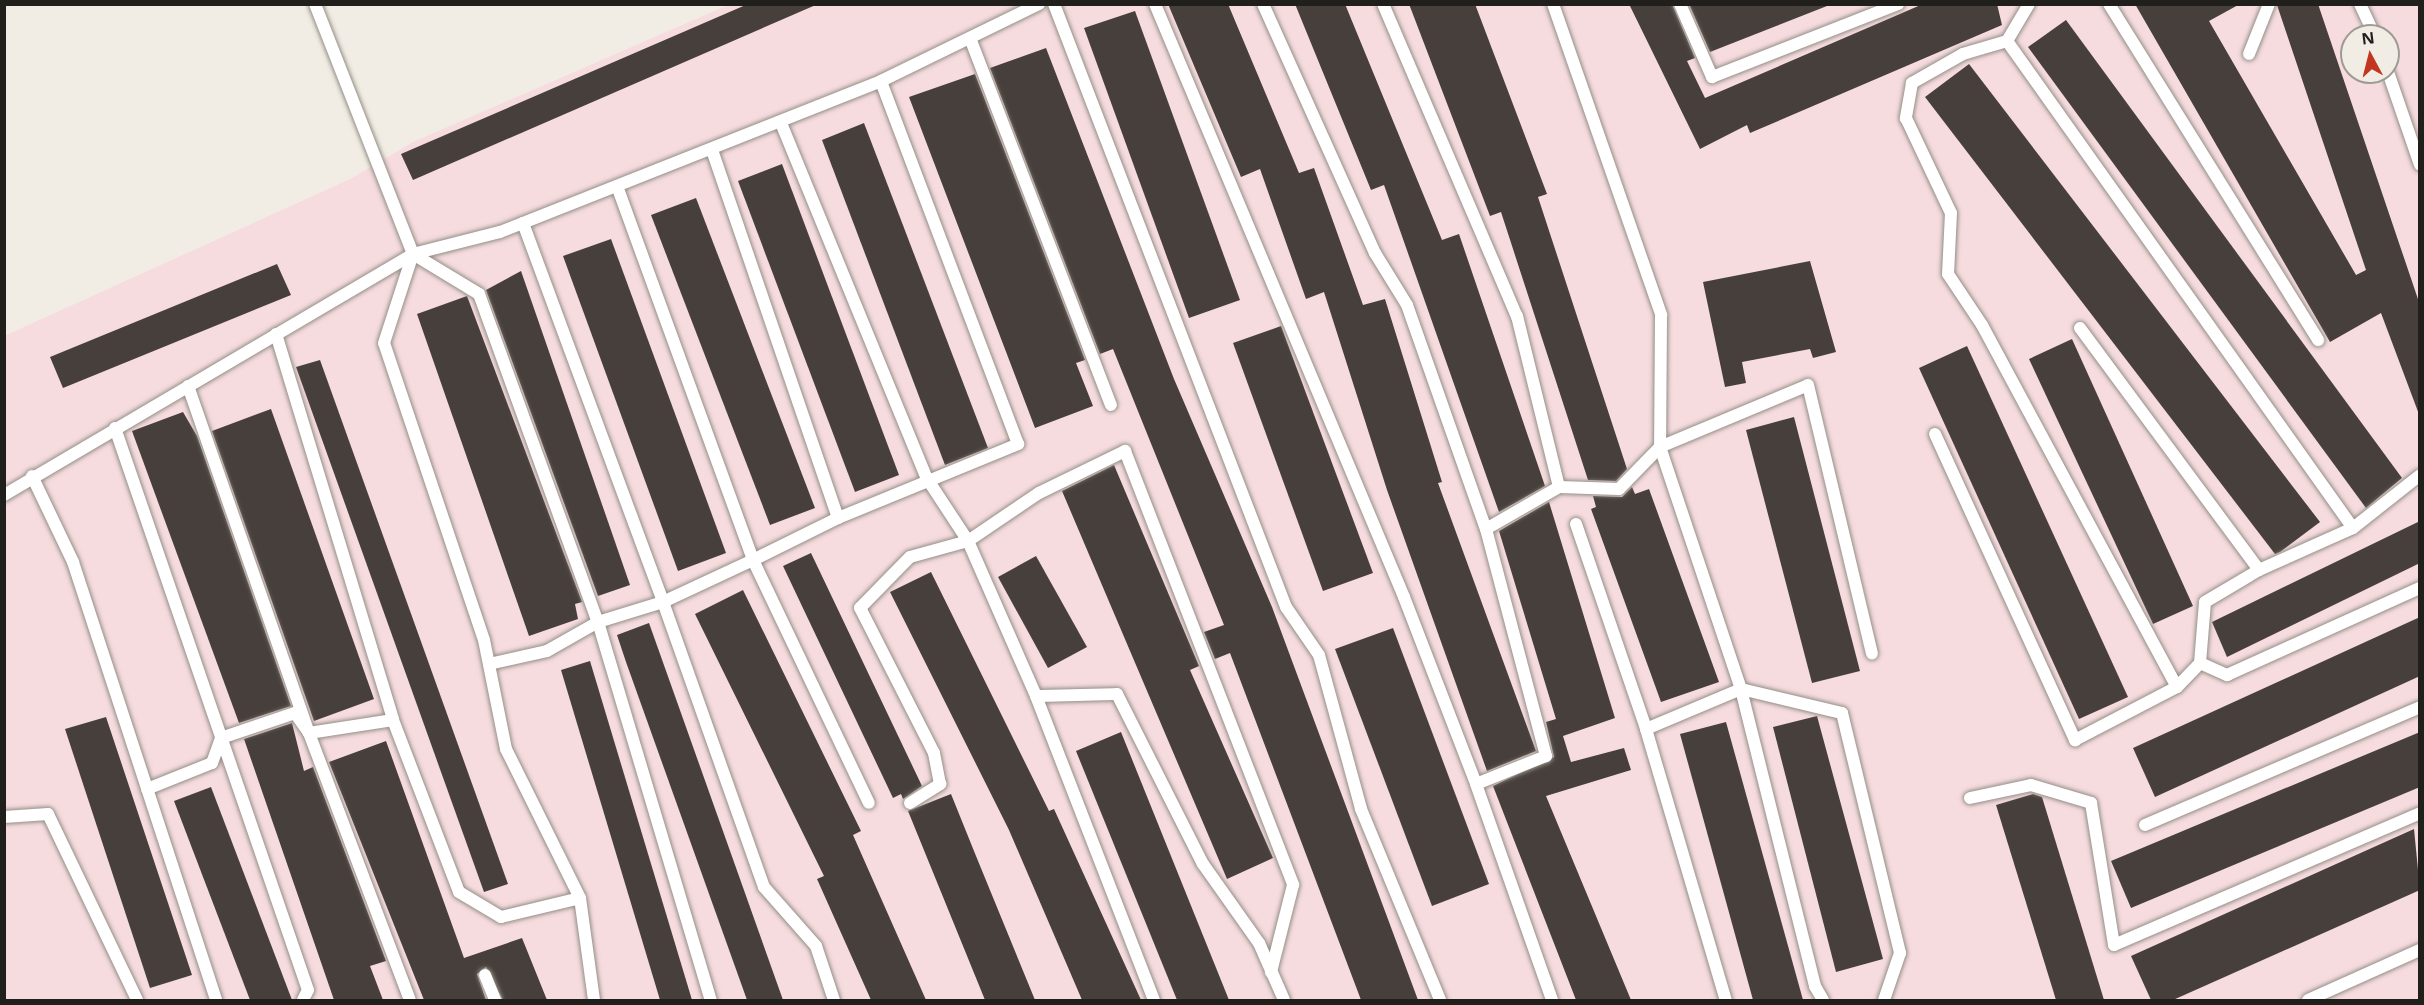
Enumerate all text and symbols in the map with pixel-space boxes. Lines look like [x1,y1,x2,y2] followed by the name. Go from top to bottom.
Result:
[2340,24,2400,84] north arrow
[2360,26,2376,50] text: N

